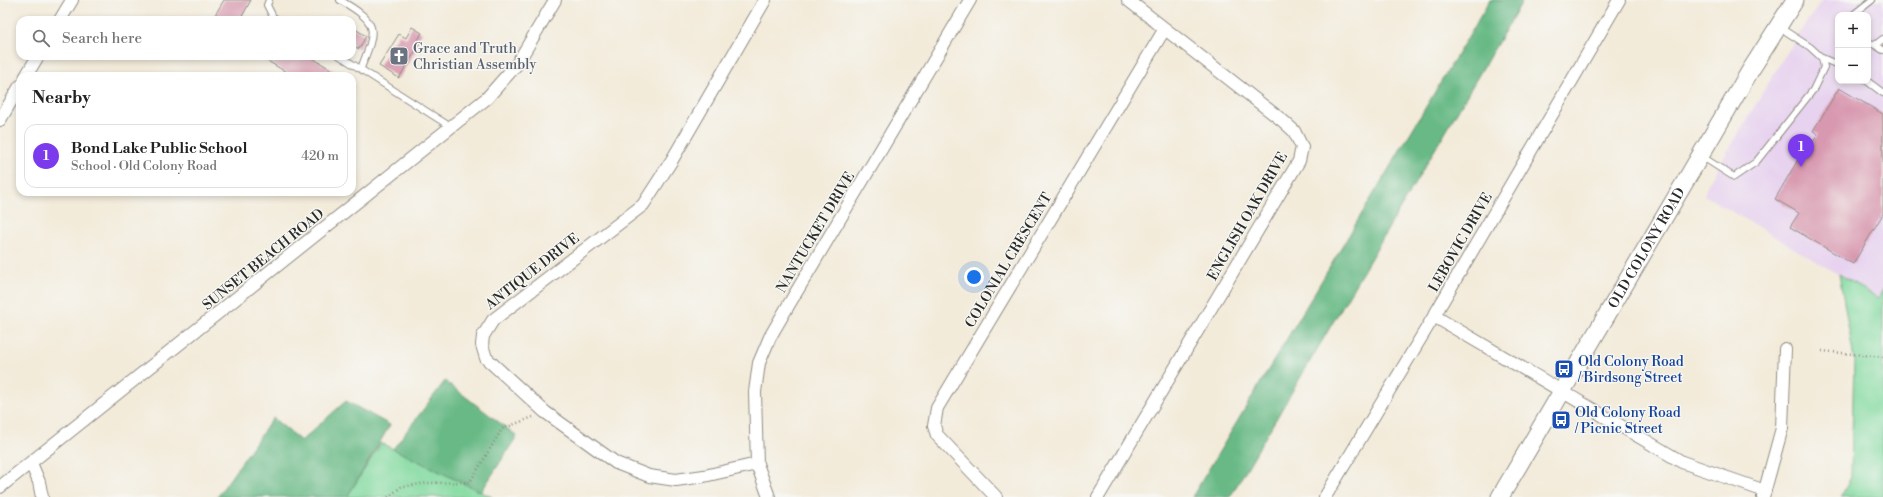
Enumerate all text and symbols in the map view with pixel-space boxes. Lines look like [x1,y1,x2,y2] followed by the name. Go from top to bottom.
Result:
[1835,12,1871,84] map controls
[1835,12,1871,48] button: +
[16,16,356,60] search box
[30,27,52,49] icon: search
[62,29,142,48] text: Search here
[413,40,536,74] place label: Grace and Truth Christian Assembly
[388,45,410,67] church icon: Grace and Truth Christian Assembly
[1835,48,1871,84] button: −
[32,87,91,109] text: Nearby
[1788,134,1814,167] pin: 1
[71,139,247,158] text: Bond Lake Public School
[43,148,49,164] text: 1
[301,148,339,164] text: 420 m
[1204,149,1292,284] street label: ENGLISH OAK DRIVE
[71,158,217,174] text: School · Old Colony Road
[773,169,859,296] street label: NANTUCKET DRIVE
[1605,184,1690,312] street label: OLD COLONY ROAD
[961,190,1056,331] street label: COLONIAL CRESCENT
[1425,190,1497,295] street label: LEBOVIC DRIVE
[199,205,328,314] street label: SUNSET BEACH ROAD
[481,230,583,315] street label: ANTIQUE DRIVE
[964,267,984,287] your location
[1577,353,1684,387] place label: Old Colony Road / Birdsong Street
[1553,358,1575,380] bus stop icon: Old Colony Road / Birdsong Street
[1574,404,1681,438] place label: Old Colony Road / Picnic Street
[1550,409,1572,431] bus stop icon: Old Colony Road / Picnic Street

